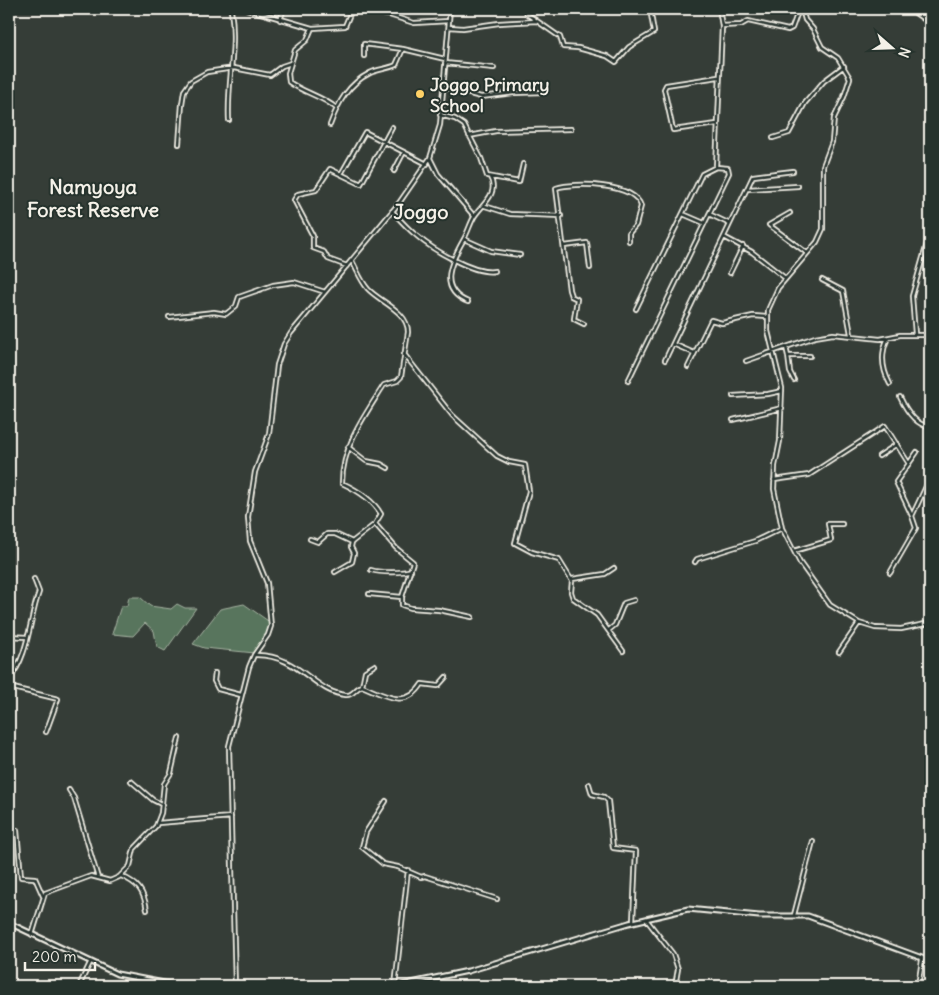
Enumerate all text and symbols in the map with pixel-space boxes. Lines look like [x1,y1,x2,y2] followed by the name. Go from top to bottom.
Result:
[866,22,916,72] north arrow
[894,45,914,60] text: N
[430,73,550,117] place label: Joggo Primary School
[414,88,426,100] marker: Joggo Primary School
[27,174,159,222] district label: Namyoya Forest Reserve
[394,199,448,224] district label: Joggo
[25,940,95,972] scale bar
[32,947,77,966] text: 200 m

